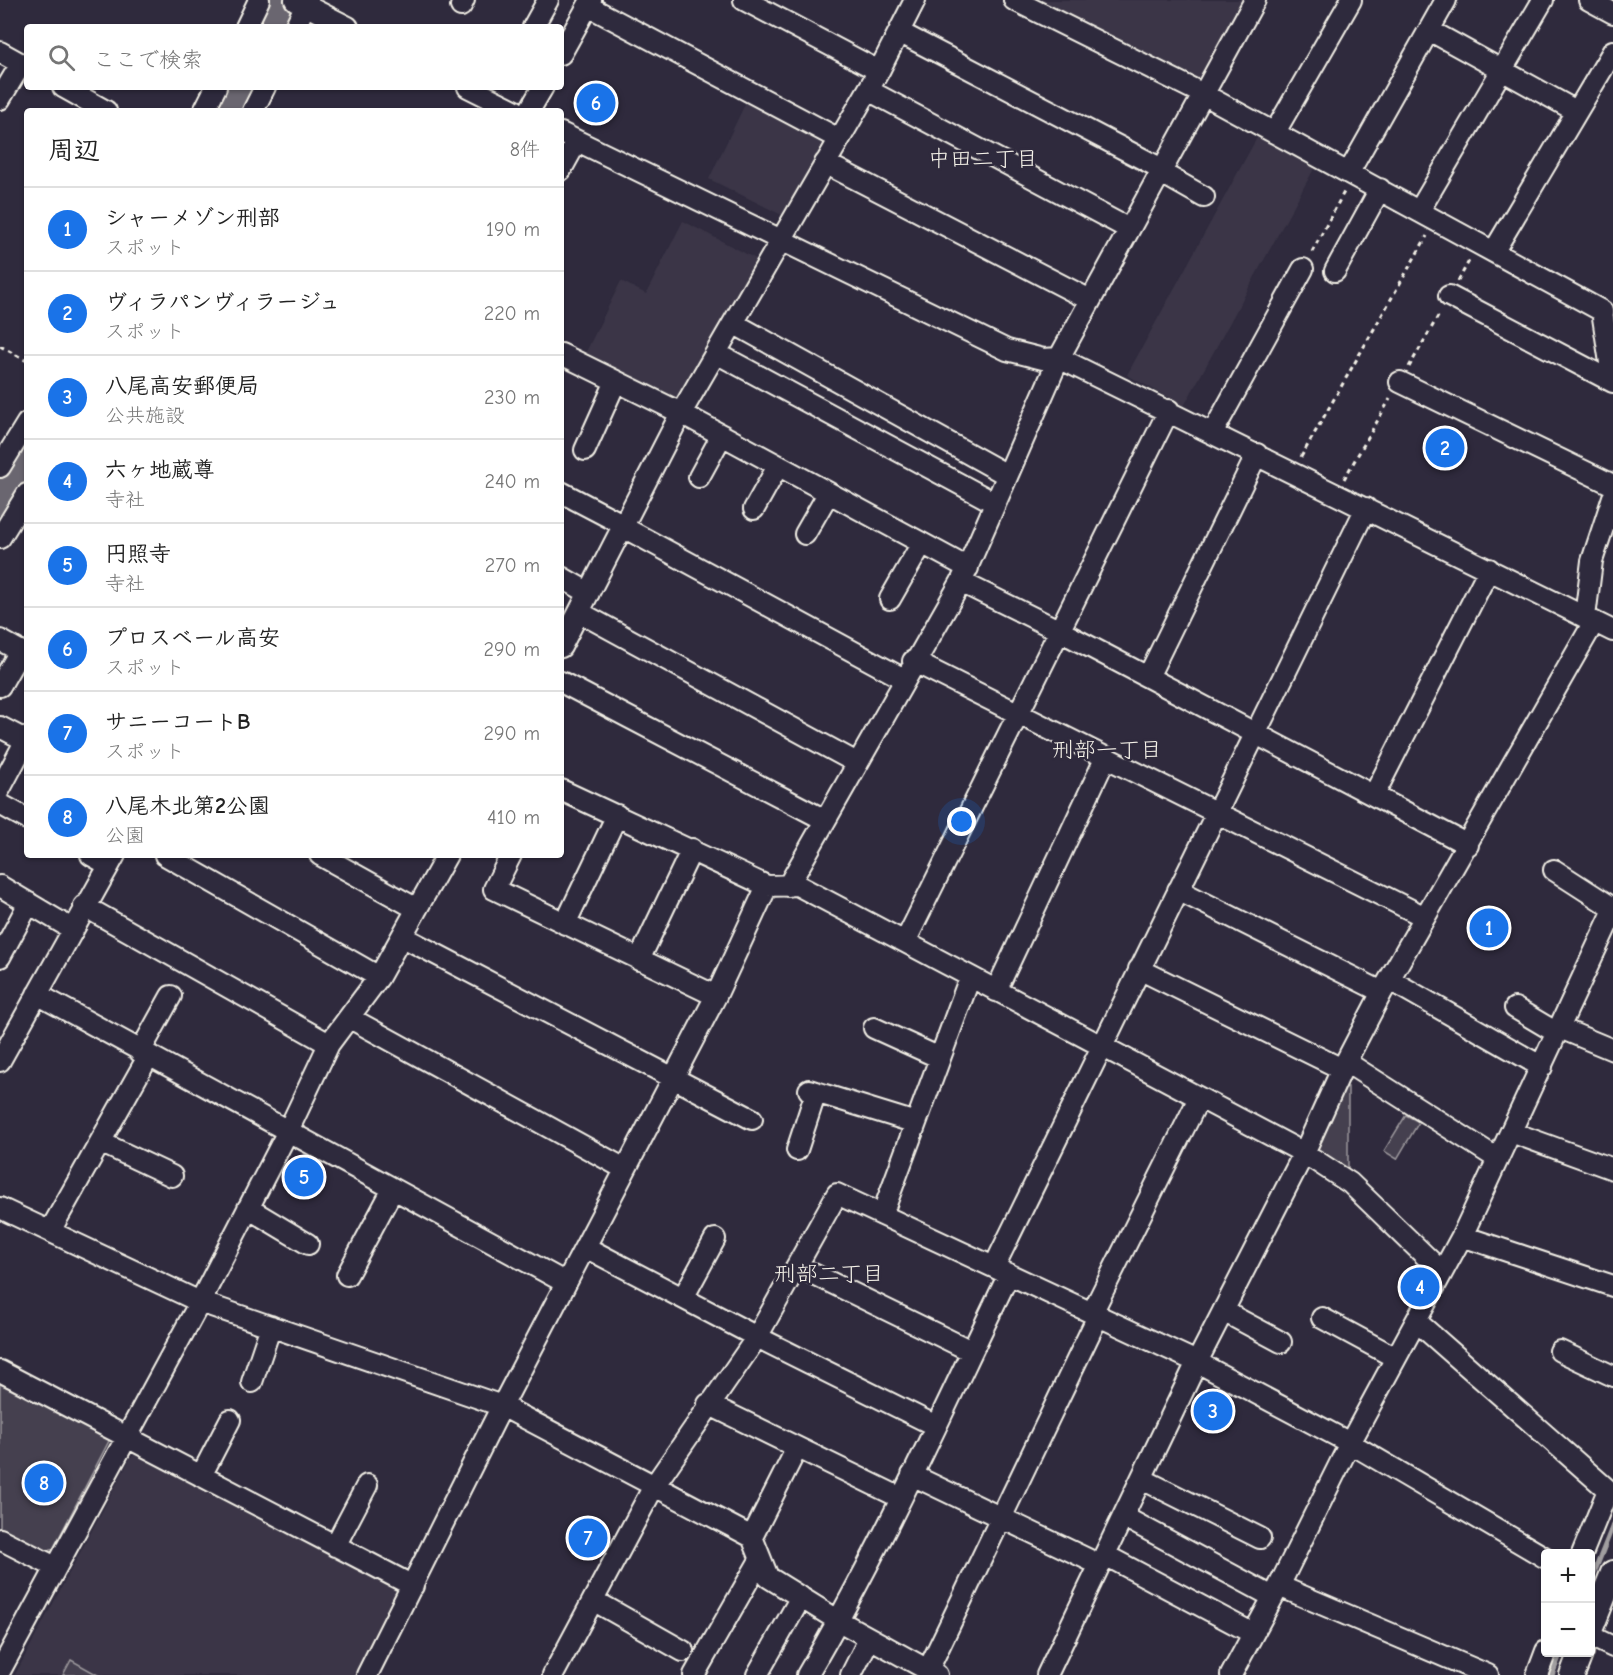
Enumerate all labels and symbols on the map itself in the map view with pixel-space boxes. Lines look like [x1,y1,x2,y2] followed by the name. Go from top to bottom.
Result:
[576,80,616,126] pin: 6
[928,146,1038,172] district label: 中田二丁目
[1426,426,1464,470] pin: 2
[1052,737,1162,763] district label: 刑部一丁目
[947,807,976,836] your location
[1470,906,1508,950] pin: 1
[284,1154,324,1200] pin: 5
[774,1261,884,1287] district label: 刑部二丁目
[1400,1264,1440,1310] pin: 4
[1194,1388,1232,1434] pin: 3
[24,1460,63,1506] pin: 8
[568,1516,608,1560] pin: 7

